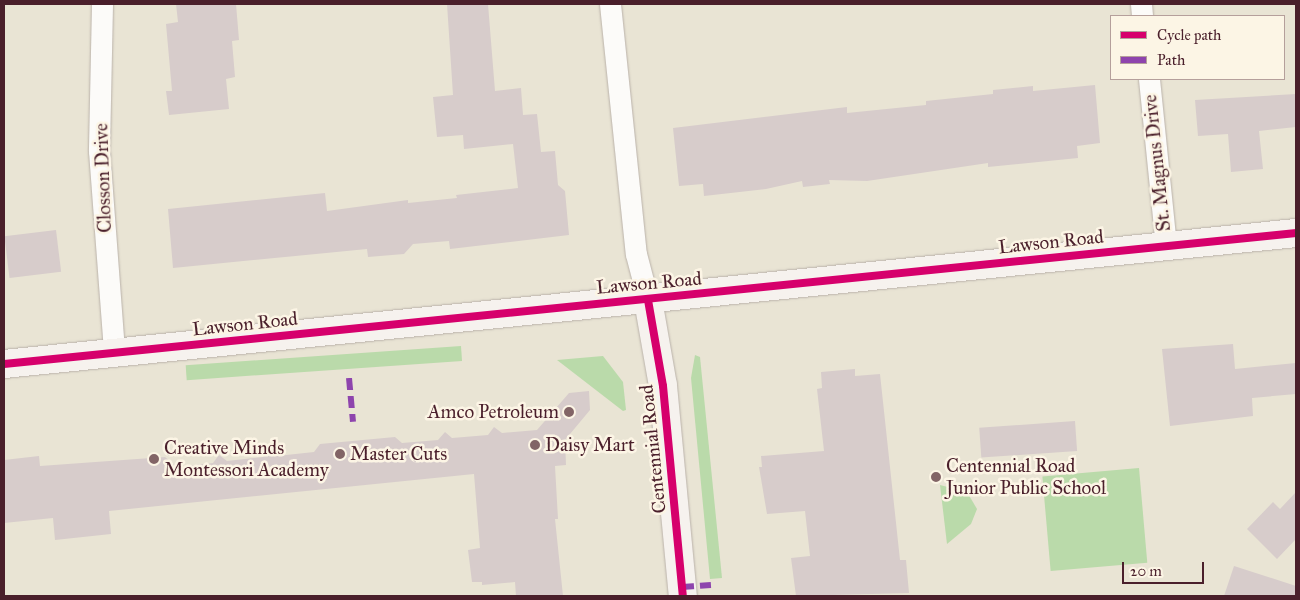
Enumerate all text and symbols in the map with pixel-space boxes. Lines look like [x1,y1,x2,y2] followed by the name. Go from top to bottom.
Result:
[1110,15,1285,80] legend
[1157,26,1221,44] text: Cycle path
[1157,51,1185,69] text: Path
[1138,93,1176,233] street label: St. Magnus Drive
[90,123,116,233] street label: Closson Drive
[997,225,1105,259] street label: Lawson Road
[595,267,703,299] street label: Lawson Road
[191,307,299,341] street label: Lawson Road
[635,384,671,514] street label: Centennial Road
[428,401,559,423] place label: Amco Petroleum
[563,406,575,418] marker: Amco Petroleum
[545,434,635,456] place label: Daisy Mart
[164,437,329,481] place label: Creative Minds Montessori Academy
[529,439,541,451] marker: Daisy Mart
[350,443,447,465] place label: Master Cuts
[334,448,346,460] marker: Master Cuts
[148,453,160,465] marker: Creative Minds Montessori Academy
[946,455,1106,499] place label: Centennial Road Junior Public School
[930,471,942,483] marker: Centennial Road Junior Public School
[1125,552,1208,584] scale bar
[1130,562,1162,580] text: 20 m

